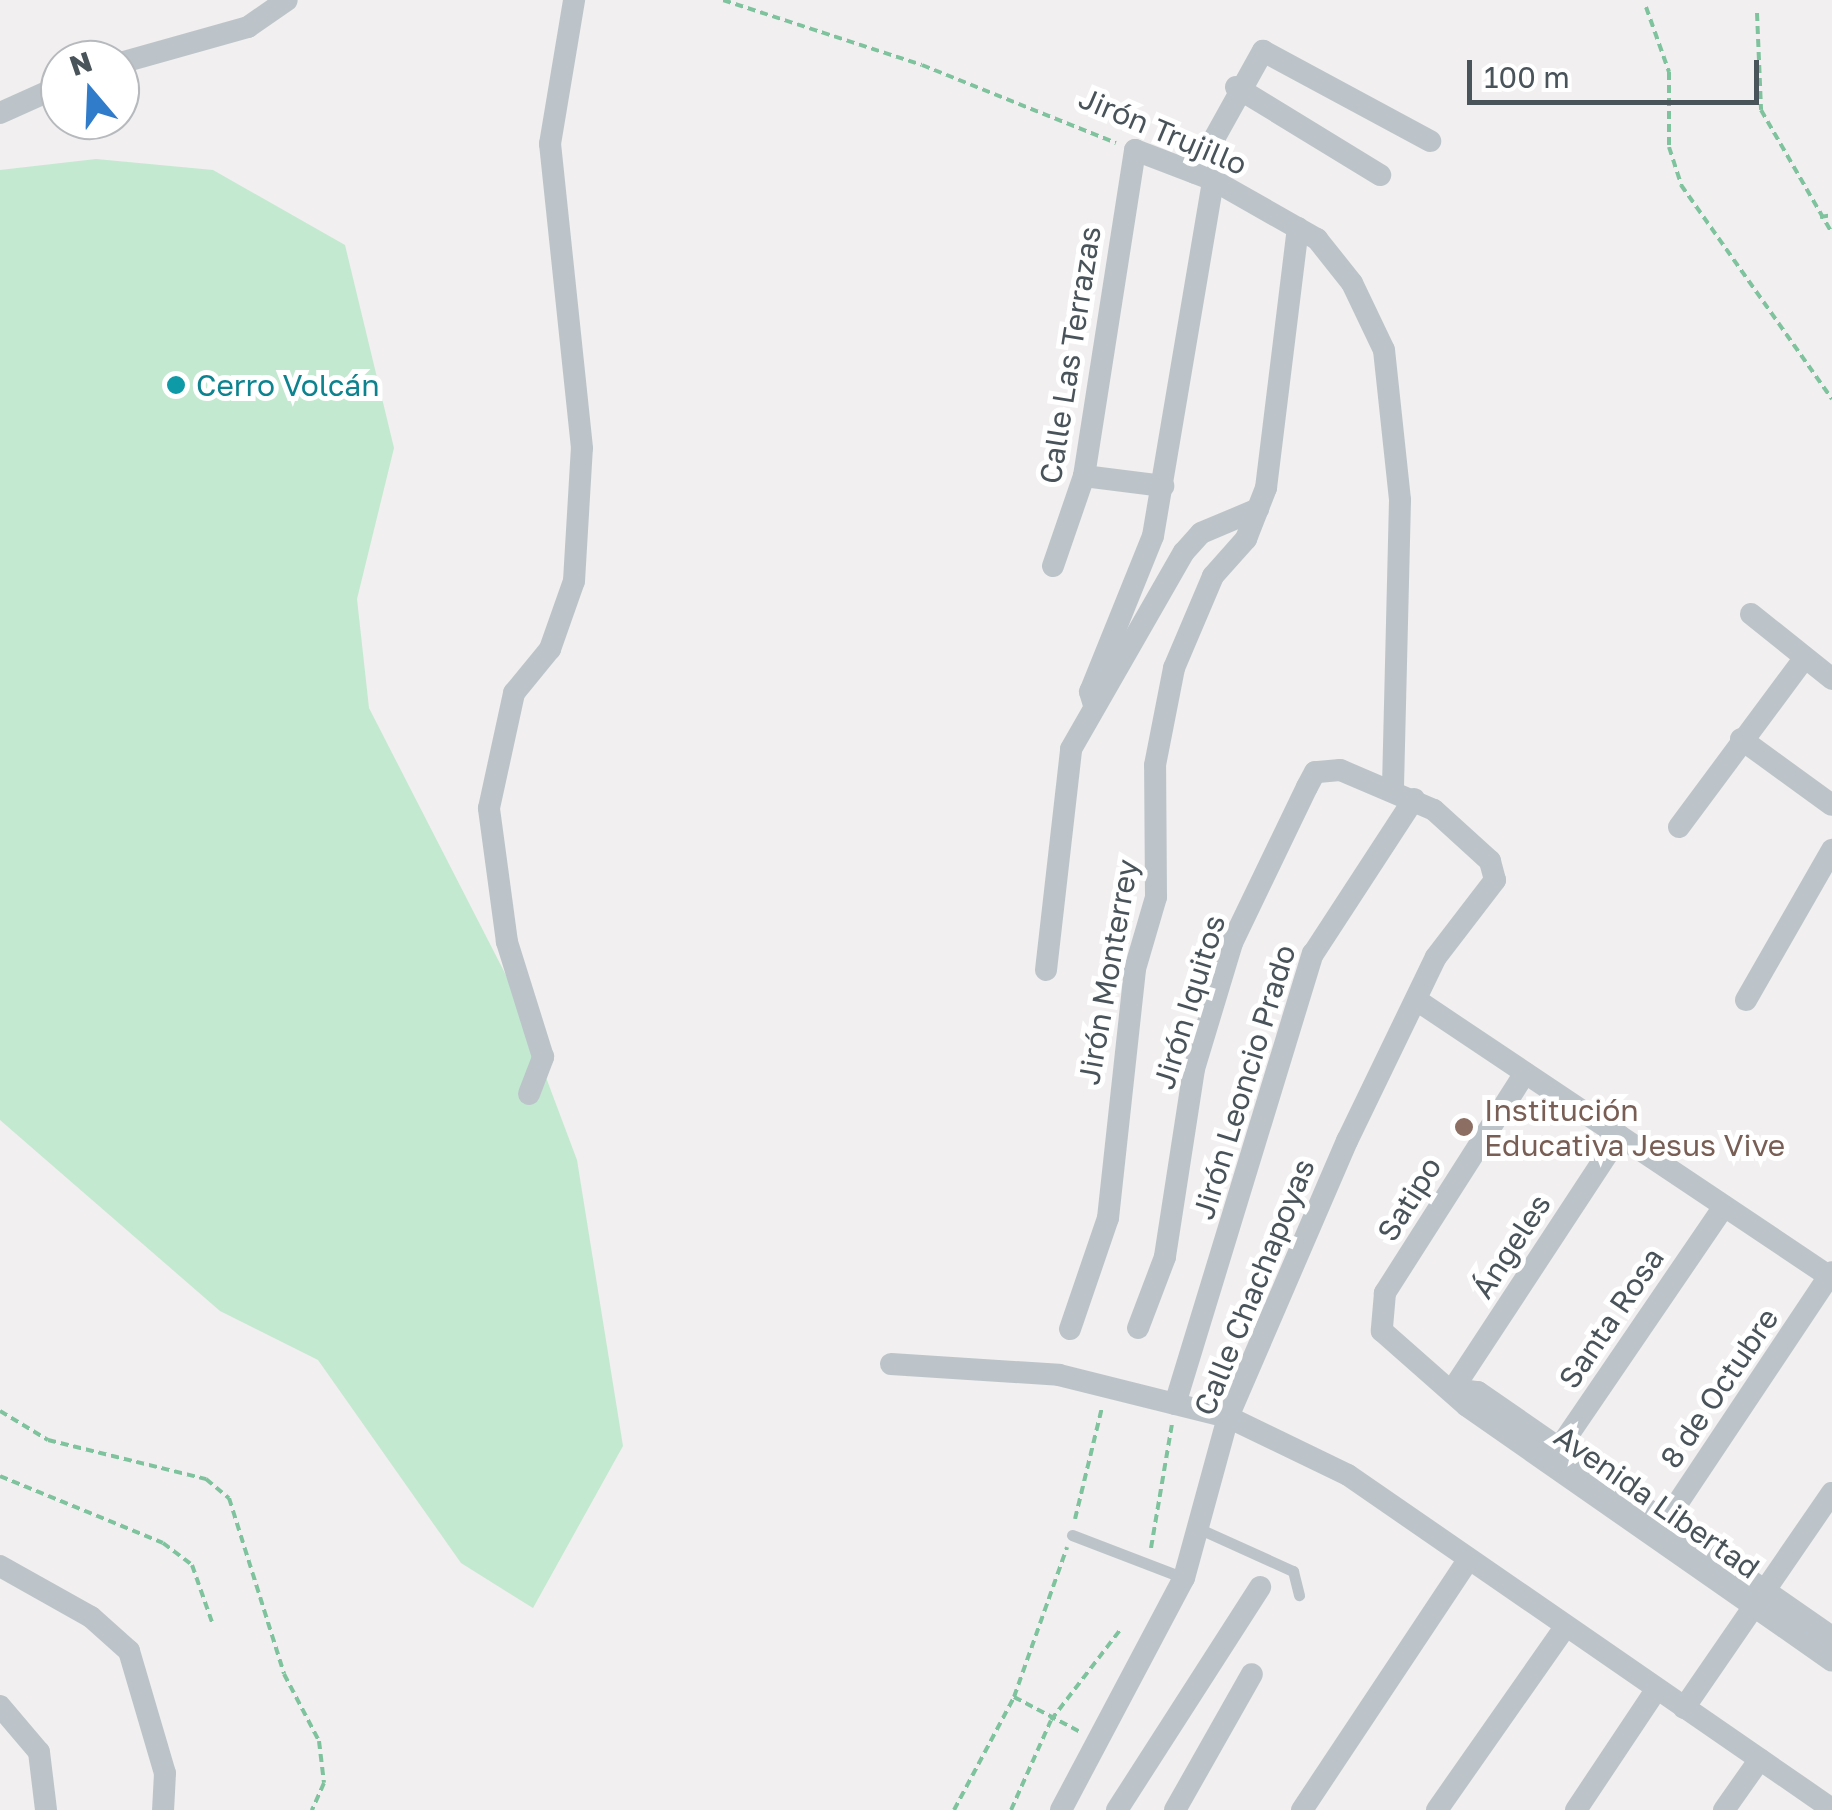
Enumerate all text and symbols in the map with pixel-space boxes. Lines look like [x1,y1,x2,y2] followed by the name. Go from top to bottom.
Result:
[40,40,140,140] north arrow
[1472,40,1764,102] scale bar
[65,44,96,82] text: N
[1484,59,1570,95] text: 100 m
[1074,80,1252,182] street label: Jirón Trujillo
[1032,224,1108,486] street label: Calle Las Terrazas
[196,367,380,403] place label: Cerro Volcán
[165,374,187,396] marker: Cerro Volcán
[1070,857,1146,1087] street label: Jirón Monterrey
[1145,911,1233,1093] street label: Jirón Iquitos
[1185,940,1303,1224] street label: Jirón Leoncio Prado
[1484,1092,1785,1162] place label: Institución Educativa Jesus Vive
[1453,1116,1475,1138] marker: Institución Educativa Jesus Vive
[1369,1150,1449,1248] street label: Satipo
[1186,1154,1322,1420] street label: Calle Chachapoyas
[1464,1187,1558,1305] street label: Ángeles
[1551,1241,1671,1395] street label: Santa Rosa
[1652,1301,1786,1475] street label: 8 de Octubre
[1548,1418,1766,1586] street label: Avenida Libertad

